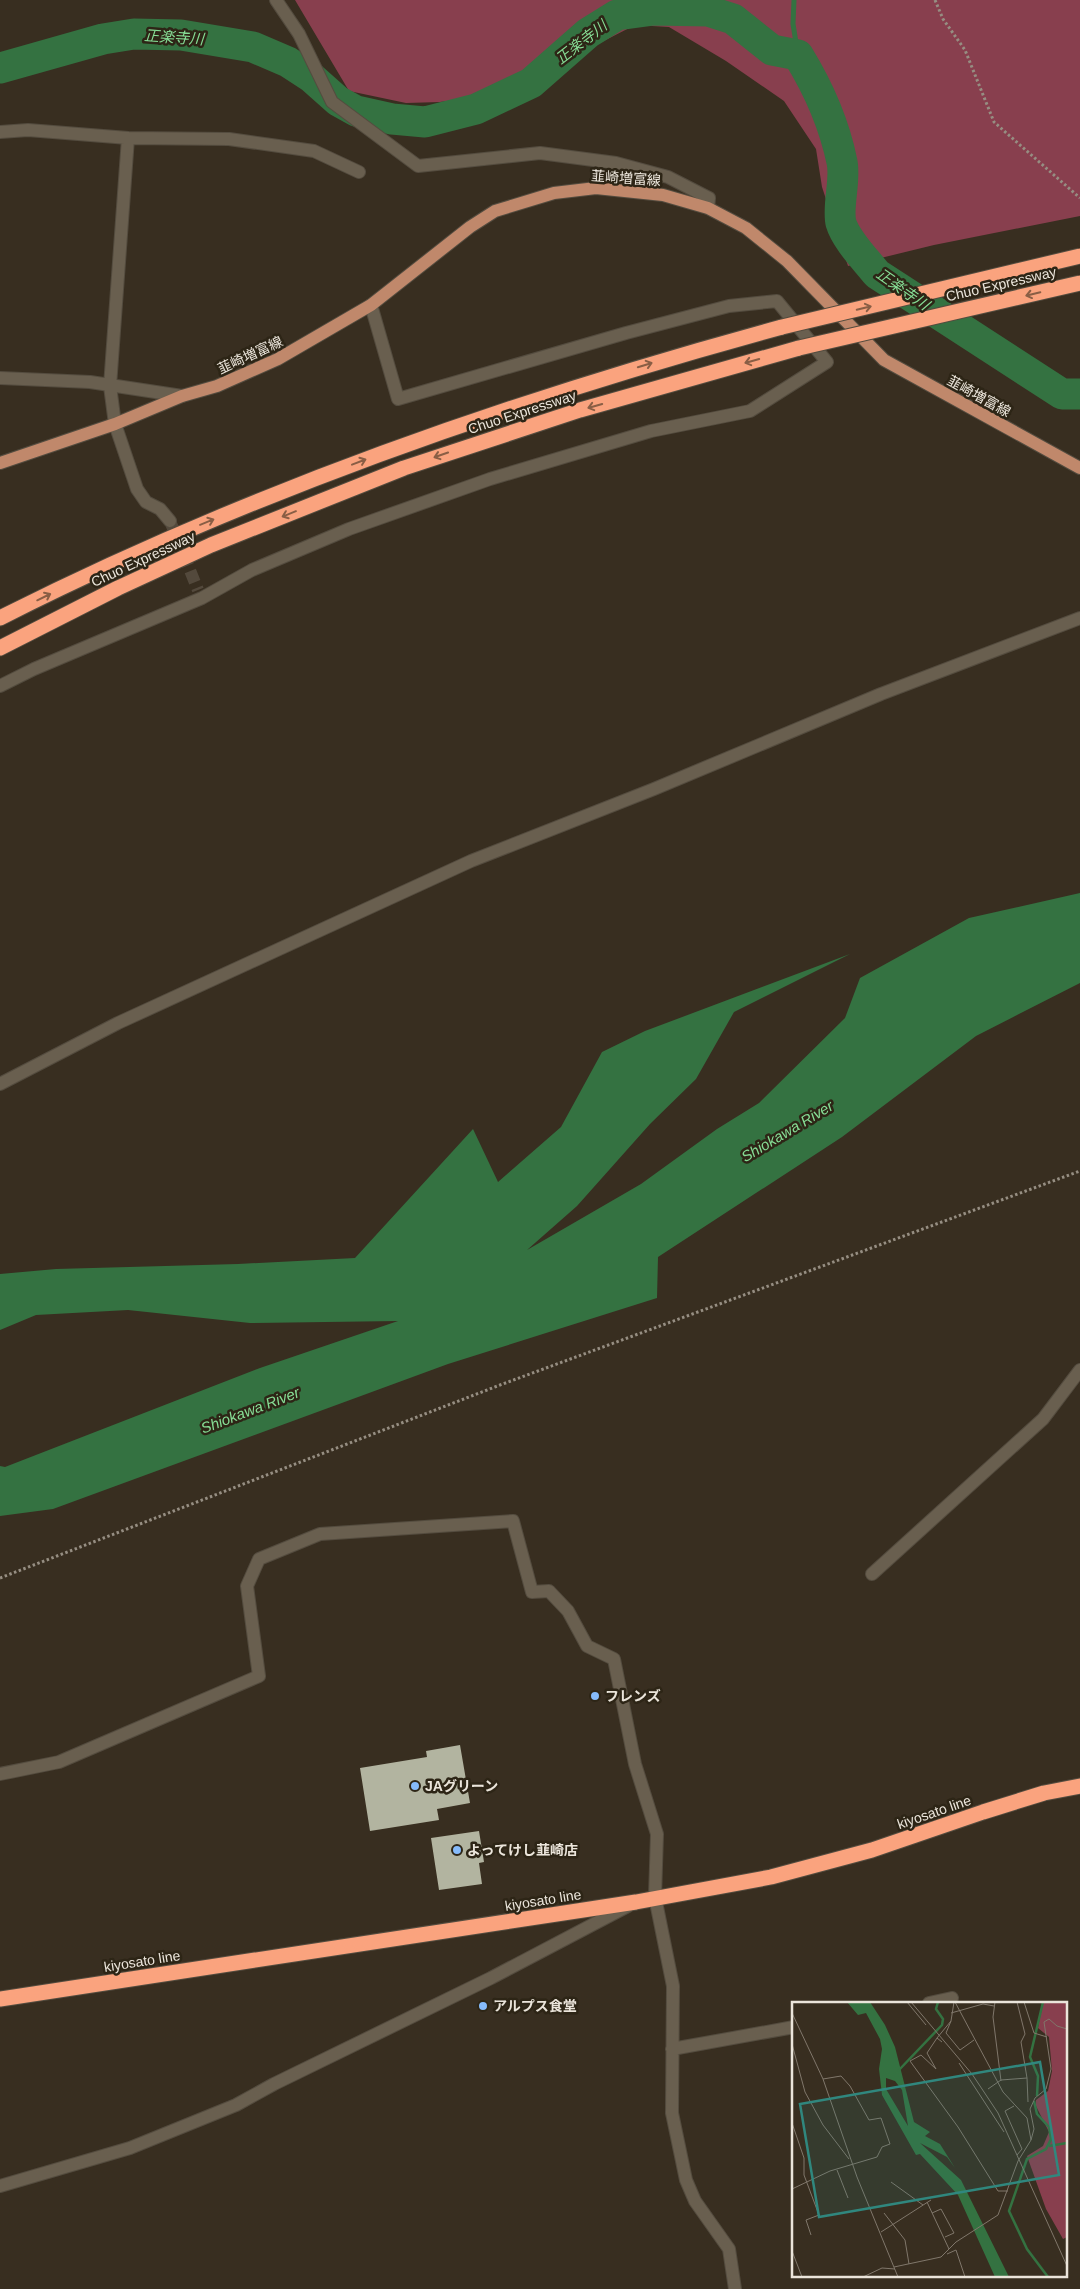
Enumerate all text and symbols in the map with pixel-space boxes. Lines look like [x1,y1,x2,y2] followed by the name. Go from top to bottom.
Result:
[552,16,611,67] water label: 正楽寺川
[143,26,207,48] water label: 正楽寺川
[591,168,661,188] street label: 韮崎増富線
[944,264,1058,304] street label: Chuo Expressway
[874,265,934,314] water label: 正楽寺川
[1025,290,1041,299] one-way arrow
[855,303,871,312] one-way arrow
[215,333,285,377] street label: 韮崎増富線
[744,357,760,367] one-way arrow
[637,360,653,370] one-way arrow
[945,372,1013,420] street label: 韮崎増富線
[466,387,578,437] street label: Chuo Expressway
[588,401,604,411] one-way arrow
[433,451,449,461] one-way arrow
[350,457,366,466] one-way arrow
[282,509,297,519] one-way arrow
[199,516,214,526] one-way arrow
[88,528,198,590] street label: Chuo Expressway
[36,592,51,601] one-way arrow
[738,1096,837,1165] water label: Shiokawa River
[198,1383,303,1437] water label: Shiokawa River
[605,1688,661,1704] place label: フレンズ
[589,1690,601,1702] marker: フレンズ
[425,1778,498,1794] place label: JAグリーン
[409,1780,421,1792] marker: JAグリーン
[895,1792,973,1832] street label: kiyosato line
[467,1842,578,1858] place label: よってけし韮崎店
[451,1844,463,1856] marker: よってけし韮崎店
[504,1886,583,1914] street label: kiyosato line
[103,1947,182,1975] street label: kiyosato line
[493,1998,577,2014] place label: アルプス食堂
[477,2000,489,2012] marker: アルプス食堂
[792,2002,1068,2276] inset map

